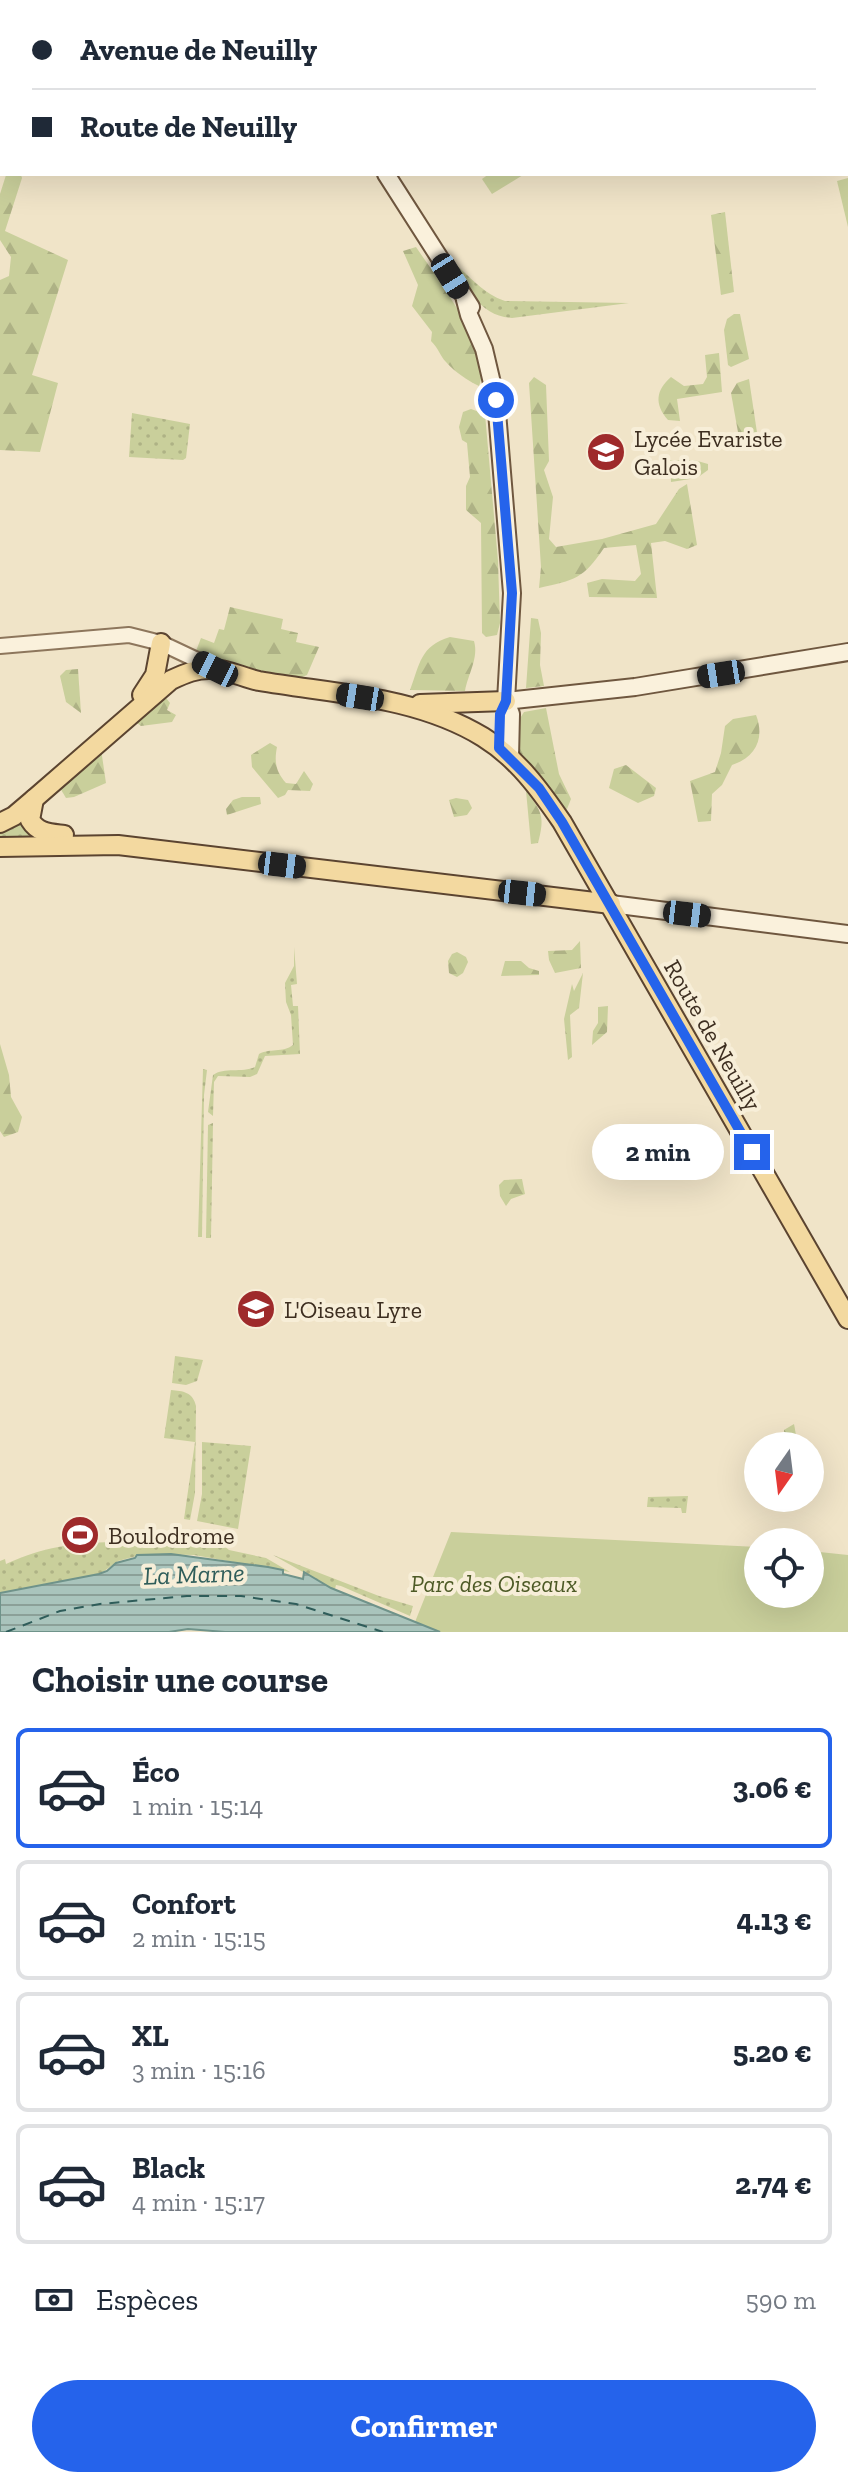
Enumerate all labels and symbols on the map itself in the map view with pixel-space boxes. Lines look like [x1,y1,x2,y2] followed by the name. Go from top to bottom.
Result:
[427,249,473,303] car
[478,382,514,418] route start
[634,424,783,481] place label: Lycée Evariste Galois
[585,431,627,473] school or university icon: Lycée Evariste Galois
[188,648,242,690] car
[695,658,747,690] car
[334,681,386,713] car
[257,850,307,880] car
[497,879,547,907] car
[662,899,712,929] car
[658,954,768,1116] street label: Route de Neuilly
[592,1124,724,1180] callout: 2 min
[734,1134,770,1170] route end
[235,1288,277,1330] school or university icon: L'Oiseau Lyre
[284,1295,422,1324] place label: L'Oiseau Lyre
[744,1432,824,1512] north arrow
[59,1514,101,1556] sports icon: Boulodrome
[108,1521,235,1550] place label: Boulodrome
[143,1556,245,1592] water label: La Marne
[410,1569,578,1598] park label: Parc des Oiseaux

